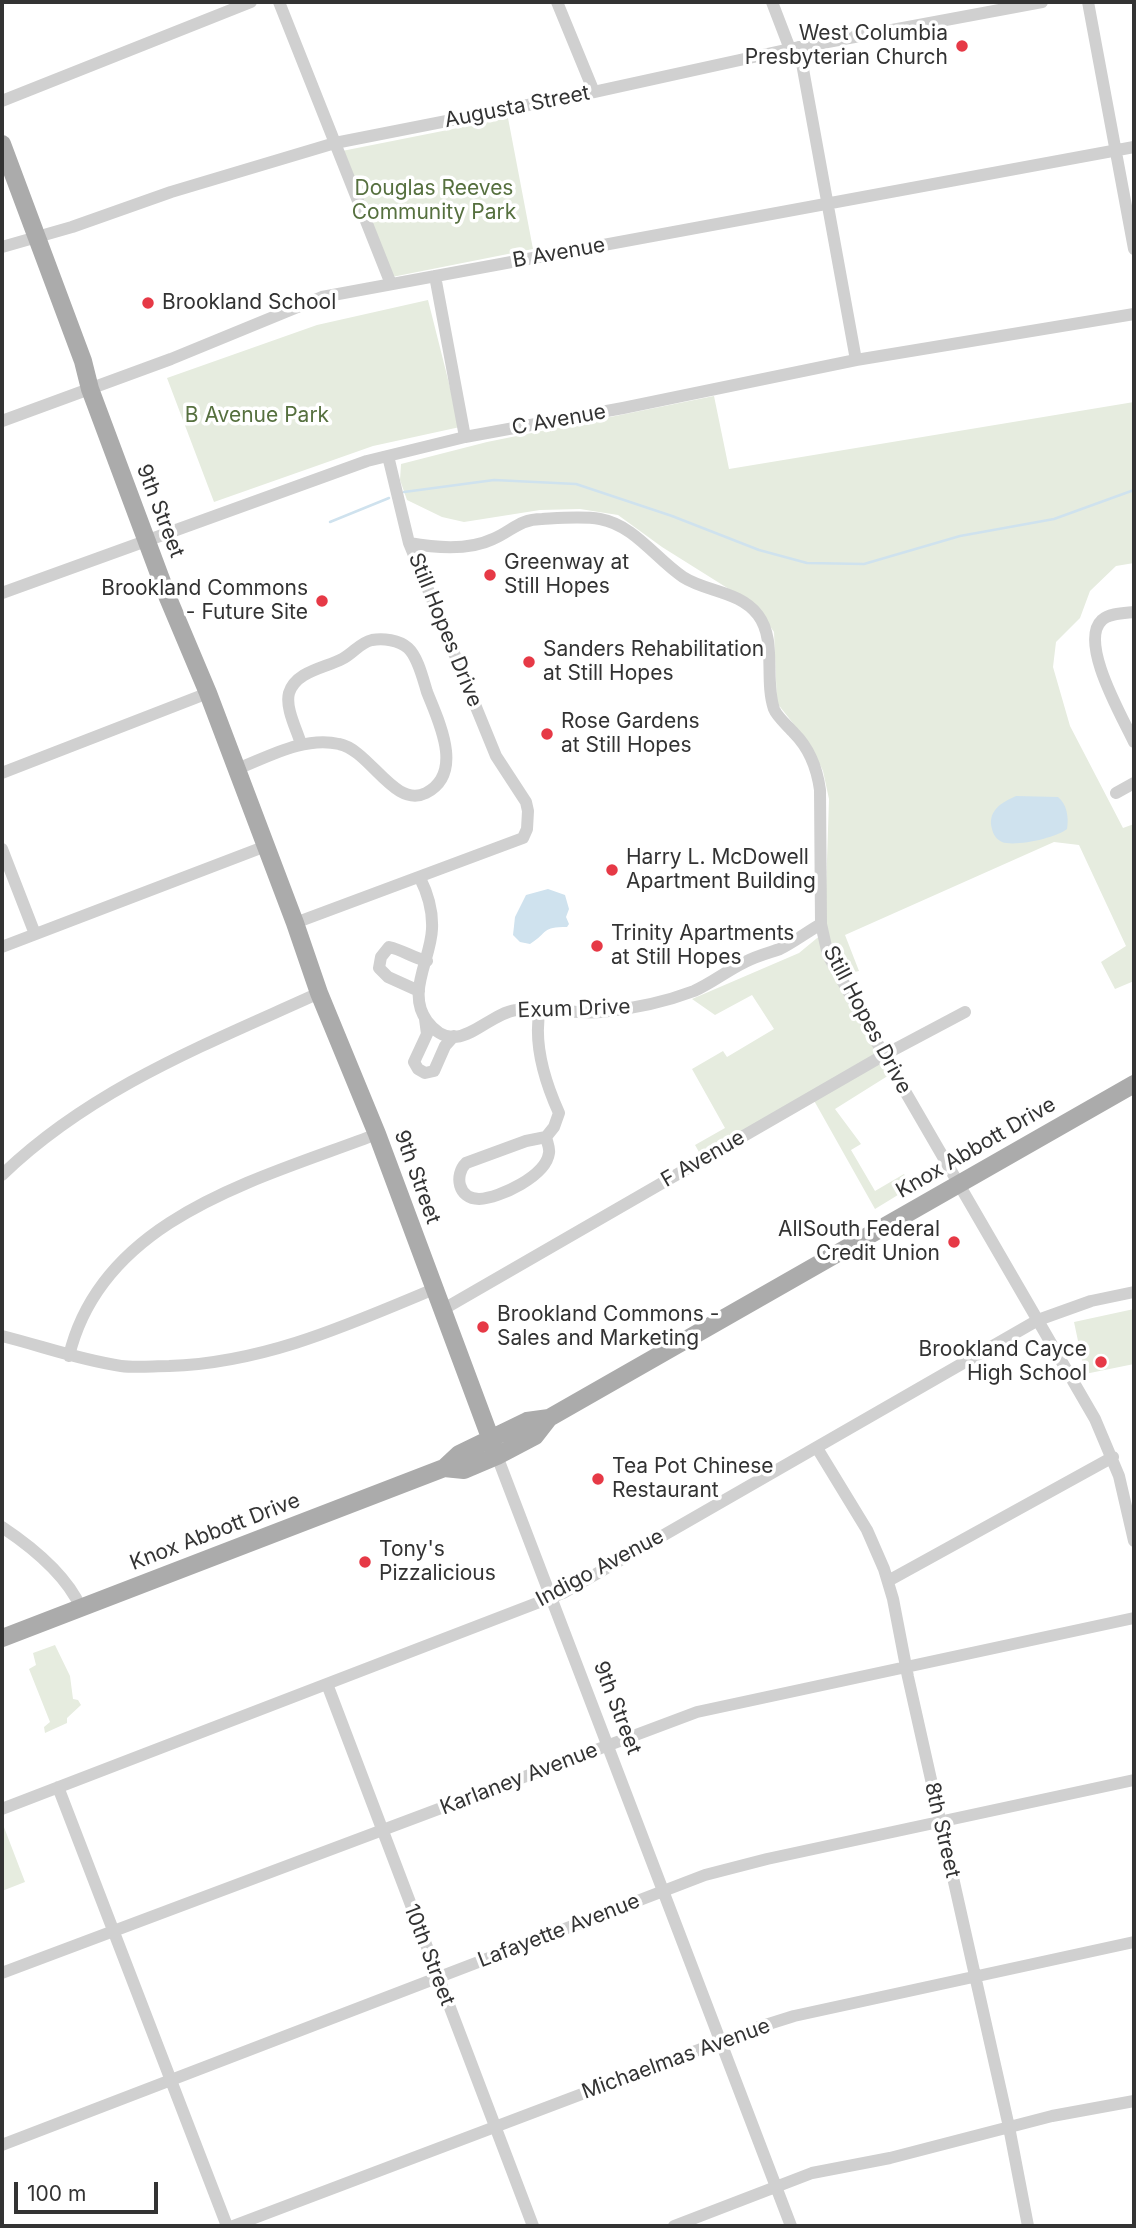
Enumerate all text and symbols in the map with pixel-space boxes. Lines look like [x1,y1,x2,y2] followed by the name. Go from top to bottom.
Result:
[745,21,948,71] place label: West Columbia Presbyterian Church
[954,38,970,54] marker: West Columbia Presbyterian Church
[442,81,592,133] street label: Augusta Street
[352,176,516,226] park label: Douglas Reeves Community Park
[511,232,607,274] street label: B Avenue
[162,290,336,316] place label: Brookland School
[140,295,156,311] marker: Brookland School
[510,399,608,441] street label: C Avenue
[185,403,329,429] park label: B Avenue Park
[131,461,189,561] street label: 9th Street
[403,549,487,711] street label: Still Hopes Drive
[504,550,629,600] place label: Greenway at Still Hopes
[482,567,498,583] marker: Greenway at Still Hopes
[101,576,308,626] place label: Brookland Commons - Future Site
[314,593,330,609] marker: Brookland Commons - Future Site
[543,637,764,687] place label: Sanders Rehabilitation at Still Hopes
[521,654,537,670] marker: Sanders Rehabilitation at Still Hopes
[561,709,700,759] place label: Rose Gardens at Still Hopes
[539,726,555,742] marker: Rose Gardens at Still Hopes
[626,845,816,895] place label: Harry L. McDowell Apartment Building
[604,862,620,878] marker: Harry L. McDowell Apartment Building
[611,921,794,971] place label: Trinity Apartments at Still Hopes
[589,938,605,954] marker: Trinity Apartments at Still Hopes
[817,942,917,1098] street label: Still Hopes Drive
[517,994,631,1024] street label: Exum Drive
[892,1092,1060,1204] street label: Knox Abbott Drive
[657,1125,749,1193] street label: F Avenue
[388,1127,446,1227] street label: 9th Street
[778,1217,940,1267] place label: AllSouth Federal Credit Union
[946,1234,962,1250] marker: AllSouth Federal Credit Union
[497,1302,719,1352] place label: Brookland Commons - Sales and Marketing
[475,1319,491,1335] marker: Brookland Commons - Sales and Marketing
[918,1337,1087,1387] place label: Brookland Cayce High School
[1093,1354,1109,1370] marker: Brookland Cayce High School
[612,1454,774,1504] place label: Tea Pot Chinese Restaurant
[590,1471,606,1487] marker: Tea Pot Chinese Restaurant
[126,1488,304,1576] street label: Knox Abbott Drive
[532,1524,668,1612] street label: Indigo Avenue
[379,1537,496,1587] place label: Tony's Pizzalicious
[357,1554,373,1570] marker: Tony's Pizzalicious
[588,1658,646,1758] street label: 9th Street
[437,1737,601,1821] street label: Karlaney Avenue
[919,1780,965,1880] street label: 8th Street
[475,1889,643,1973] street label: Lafayette Avenue
[398,1901,460,2009] street label: 10th Street
[578,2013,774,2105] street label: Michaelmas Avenue
[18,2168,161,2212] scale bar
[27,2181,86,2206] text: 100 m

